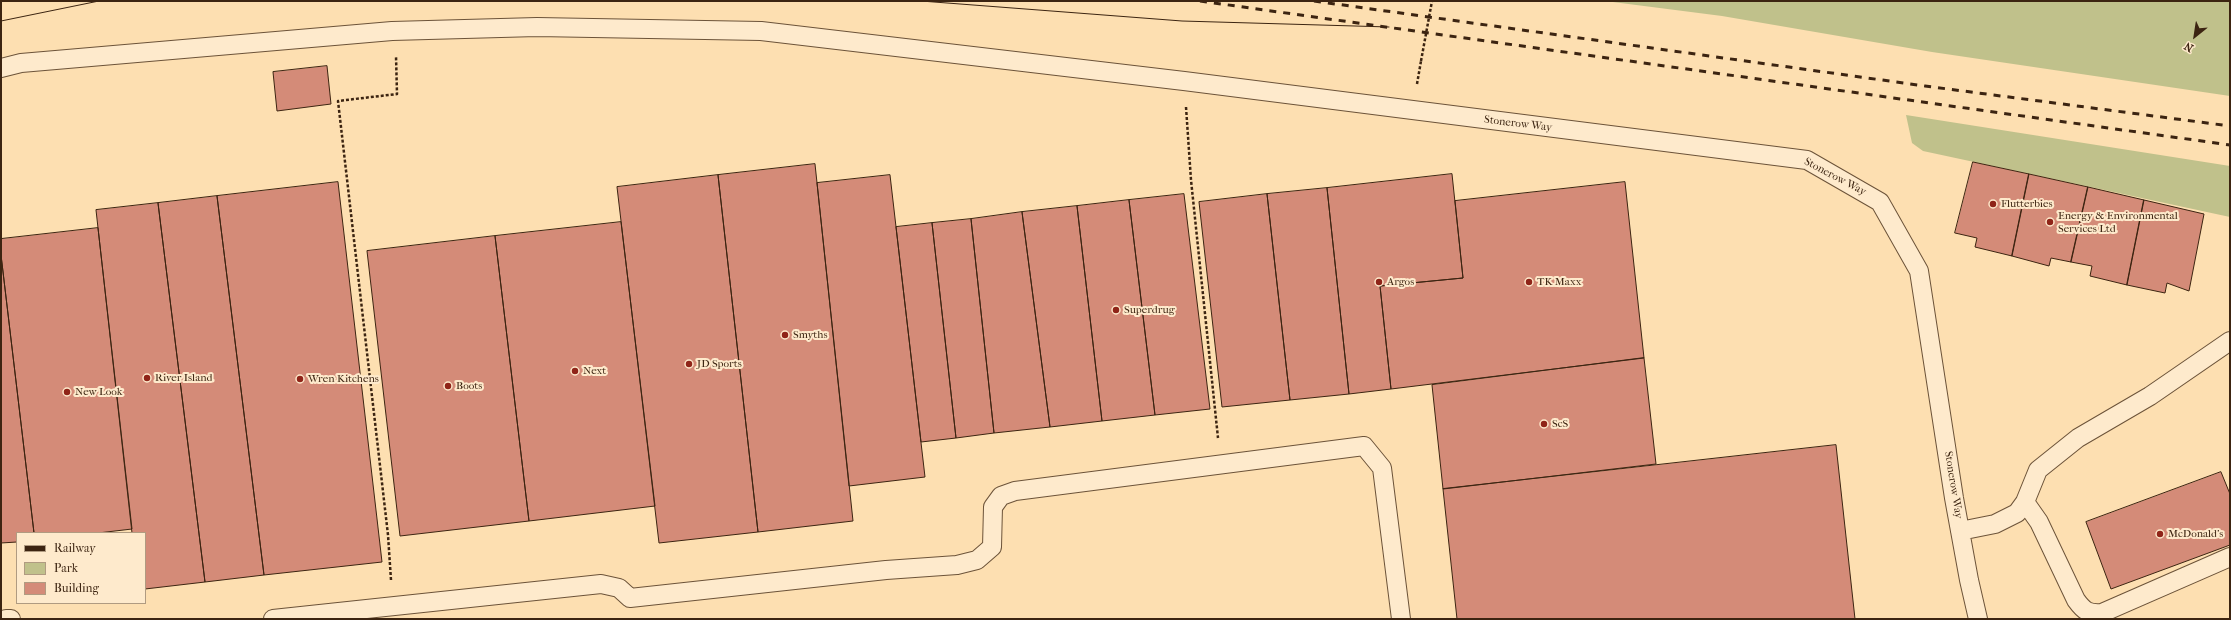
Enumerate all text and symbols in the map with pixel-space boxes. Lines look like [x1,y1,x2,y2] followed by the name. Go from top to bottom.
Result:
[2175,16,2215,56] north arrow
[2182,39,2196,55] text: N
[1483,113,1553,135] street label: Stonerow Way
[1802,155,1868,199] street label: Stonerow Way
[2001,197,2052,211] place label: Flutterbies
[1988,199,1998,209] marker: Flutterbies
[2058,209,2178,235] place label: Energy & Environmental Services Ltd
[2045,217,2055,227] marker: Energy & Environmental Services Ltd
[1387,275,1414,289] place label: Argos
[1537,275,1581,289] place label: TK Maxx
[1374,277,1384,287] marker: Argos
[1524,277,1534,287] marker: TK Maxx
[1124,303,1175,317] place label: Superdrug
[1111,305,1121,315] marker: Superdrug
[793,328,828,342] place label: Smyths
[780,330,790,340] marker: Smyths
[697,357,742,371] place label: JD Sports
[684,359,694,369] marker: JD Sports
[583,364,606,378] place label: Next
[570,366,580,376] marker: Next
[155,371,213,385] place label: River Island
[308,372,379,386] place label: Wren Kitchens
[142,373,152,383] marker: River Island
[295,374,305,384] marker: Wren Kitchens
[456,379,482,393] place label: Boots
[443,381,453,391] marker: Boots
[75,385,122,399] place label: New Look
[62,387,72,397] marker: New Look
[1552,417,1568,431] place label: ScS
[1539,419,1549,429] marker: ScS
[1941,450,1965,520] street label: Stonerow Way
[2168,527,2223,541] place label: McDonald's
[2155,529,2165,539] marker: McDonald's
[16,532,146,604] legend
[54,541,96,555] text: Railway
[54,561,78,575] text: Park
[54,581,99,595] text: Building

